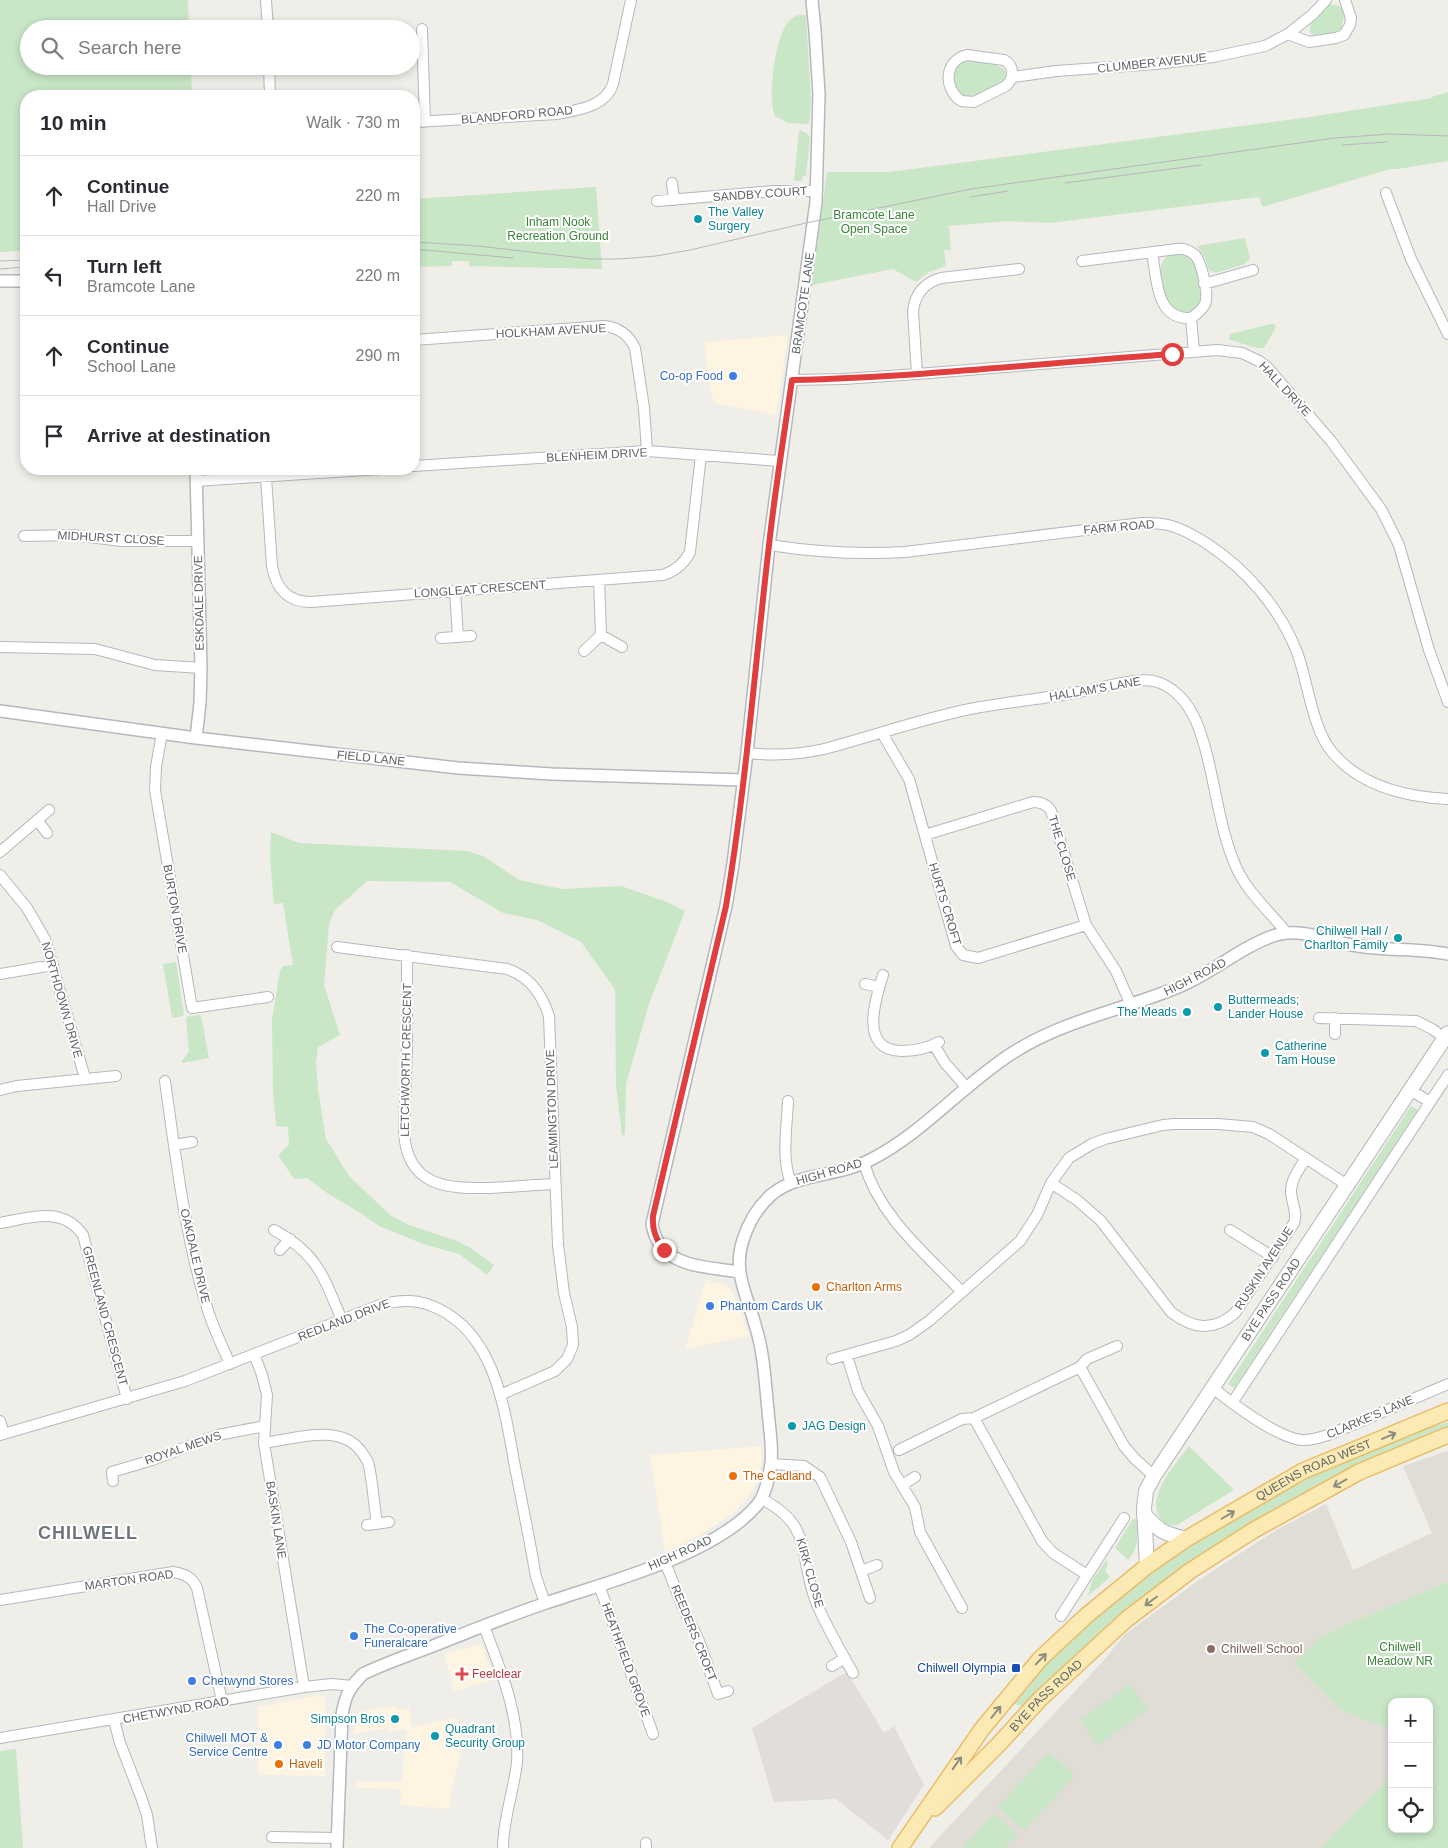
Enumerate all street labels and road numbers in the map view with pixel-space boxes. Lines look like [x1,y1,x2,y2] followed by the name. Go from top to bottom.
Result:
[1097,50,1207,76] street label: CLUMBER AVENUE
[461,103,574,127] street label: BLANDFORD ROAD
[712,184,808,204] street label: SANDBY COURT
[789,251,817,355] street label: BRAMCOTE LANE
[495,321,607,341] street label: HOLKHAM AVENUE
[1256,359,1314,419] street label: HALL DRIVE
[546,445,648,465] street label: BLENHEIM DRIVE
[1083,517,1155,537] street label: FARM ROAD
[57,528,165,548] street label: MIDHURST CLOSE
[191,555,207,651] street label: ESKDALE DRIVE
[414,577,547,601] street label: LONGLEAT CRESCENT
[1048,674,1142,704] street label: HALLAM'S LANE
[336,747,406,769] street label: FIELD LANE
[1045,813,1079,883] street label: THE CLOSE
[926,861,964,948] street label: HURTS CROFT
[160,863,190,955] street label: BURTON DRIVE
[39,940,85,1060] street label: NORTHDOWN DRIVE
[1162,955,1229,999] street label: HIGH ROAD
[398,982,414,1137] street label: LETCHWORTH CRESCENT
[543,1049,561,1169] street label: LEAMINGTON DRIVE
[794,1156,864,1188] street label: HIGH ROAD
[177,1207,213,1305] street label: OAKDALE DRIVE
[1232,1224,1296,1312] street label: RUSKIN AVENUE
[80,1245,131,1388] street label: GREENLAND CRESCENT
[1239,1255,1304,1344] street label: BYE PASS ROAD
[296,1296,392,1344] street label: REDLAND DRIVE
[1324,1392,1416,1442] street label: CLARKE'S LANE
[143,1428,223,1468] street label: ROYAL MEWS
[1253,1436,1374,1504] street label: QUEENS ROAD WEST
[263,1480,289,1560] street label: BASKIN LANE
[646,1533,714,1573] street label: HIGH ROAD
[793,1536,827,1610] street label: KIRK CLOSE
[84,1567,175,1593] street label: MARTON ROAD
[668,1583,720,1684] street label: REEDERS CROFT
[599,1601,653,1719] street label: HEATHFIELD GROVE
[1007,1656,1085,1735] street label: BYE PASS ROAD
[122,1694,230,1726] street label: CHETWYND ROAD

